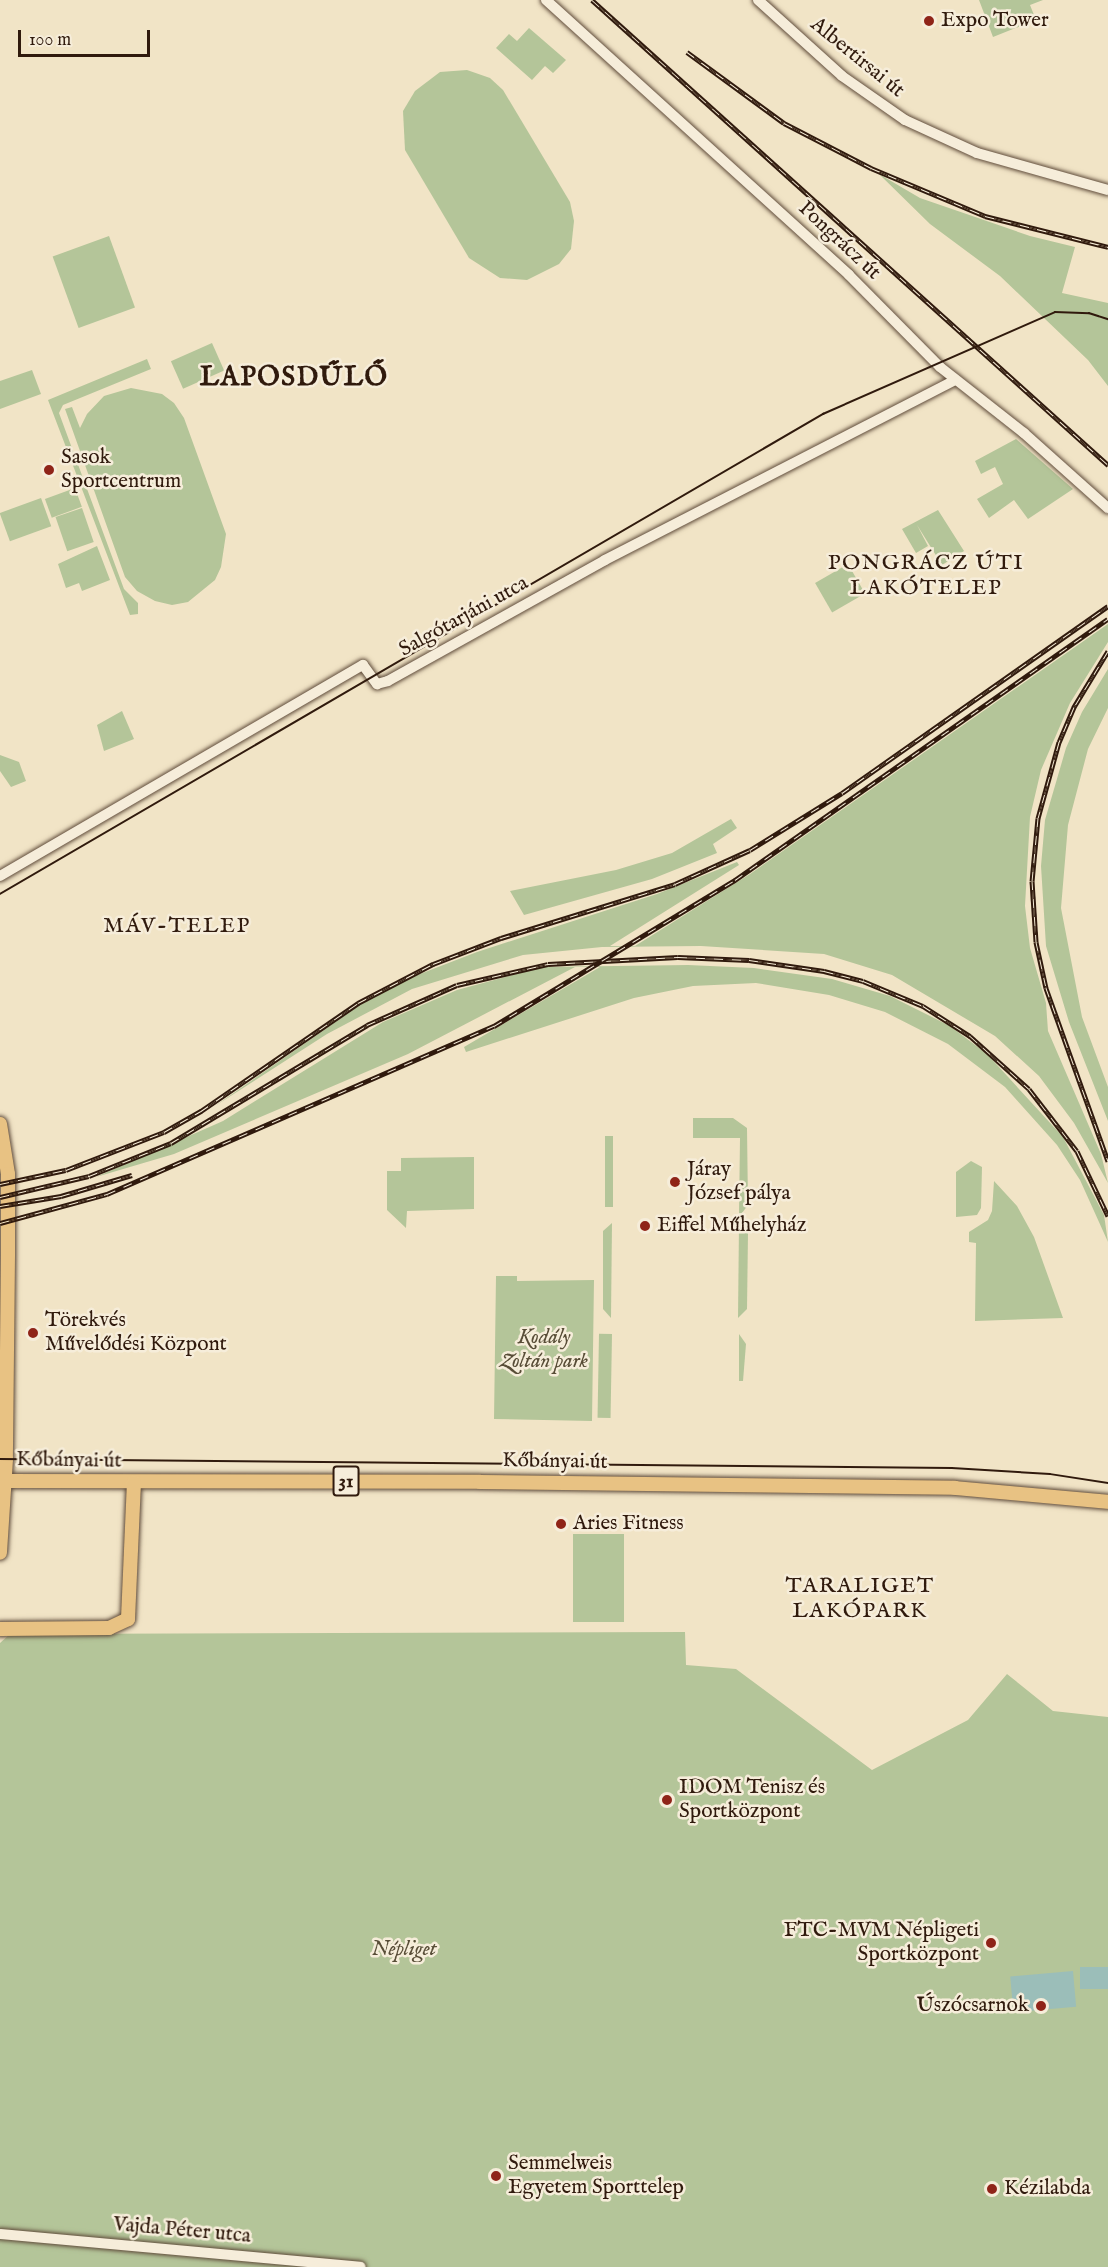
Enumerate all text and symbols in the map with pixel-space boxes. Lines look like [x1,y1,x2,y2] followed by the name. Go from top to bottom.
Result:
[941,8,1049,34] place label: Expo Tower
[805,12,909,104] street label: Albertirsai út
[922,14,936,28] marker: Expo Tower
[21,18,153,56] scale bar
[29,29,71,52] text: 100 m
[792,196,886,286] street label: Pongrácz út
[200,363,388,395] district label: LAPOSDŰLŐ
[61,445,181,495] place label: Sasok Sportcentrum
[42,463,56,477] marker: Sasok Sportcentrum
[828,550,1024,602] district label: PONGRÁCZ ÚTI LAKÓTELEP
[395,571,533,663] street label: Salgótarjáni utca
[103,914,251,940] district label: MÁV-TELEP
[687,1157,790,1207] place label: Járay József pálya
[668,1175,682,1189] marker: Járay József pálya
[657,1213,806,1239] place label: Eiffel Műhelyház
[638,1219,652,1233] marker: Eiffel Műhelyház
[45,1308,227,1358] place label: Törekvés Művelődési Központ
[500,1325,588,1375] park label: Kodály Zoltán park
[26,1326,40,1340] marker: Törekvés Művelődési Központ
[16,1447,122,1475] street label: Kőbányai út
[502,1448,608,1476] street label: Kőbányai út
[332,1464,360,1498] road number: 31
[573,1511,684,1537] place label: Aries Fitness
[554,1517,568,1531] marker: Aries Fitness
[786,1573,934,1624] district label: TARALIGET LAKÓPARK
[679,1775,825,1825] place label: IDOM Tenisz és Sportközpont
[660,1793,674,1807] marker: IDOM Tenisz és Sportközpont
[784,1918,979,1968] place label: FTC-MVM Népligeti Sportközpont
[984,1936,998,1950] marker: FTC-MVM Népligeti Sportközpont
[371,1937,437,1963] park label: Népliget
[916,1993,1029,2019] place label: Úszócsarnok
[1034,1999,1048,2013] marker: Úszócsarnok
[508,2151,684,2201] place label: Semmelweis Egyetem Sporttelep
[489,2169,503,2183] marker: Semmelweis Egyetem Sporttelep
[1004,2176,1090,2202] place label: Kézilabda
[985,2182,999,2196] marker: Kézilabda
[112,2212,252,2250] street label: Vajda Péter utca

